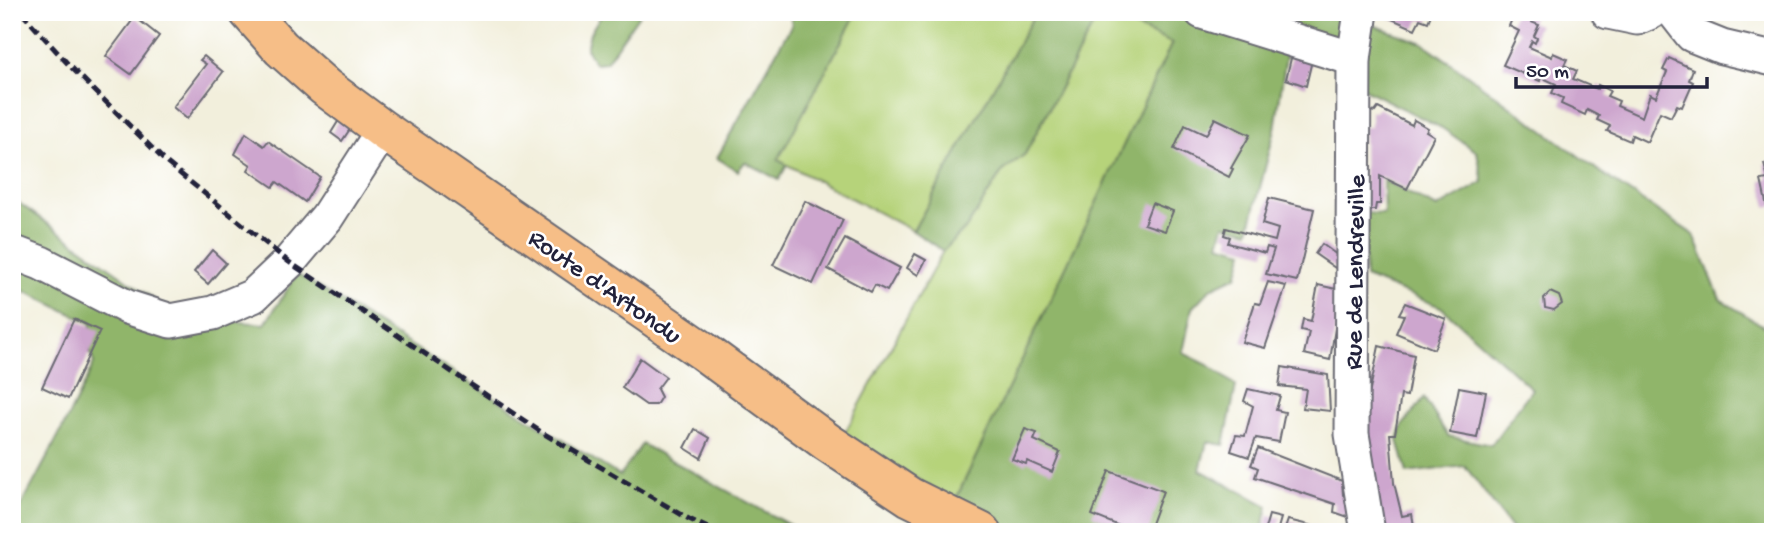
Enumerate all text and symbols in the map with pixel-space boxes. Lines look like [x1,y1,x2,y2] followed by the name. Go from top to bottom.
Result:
[1516,46,1706,90] scale bar
[1526,61,1569,86] text: 50 m
[1340,174,1375,370] street label: Rue de Lendreville
[521,224,686,353] street label: Route d'Artondu

